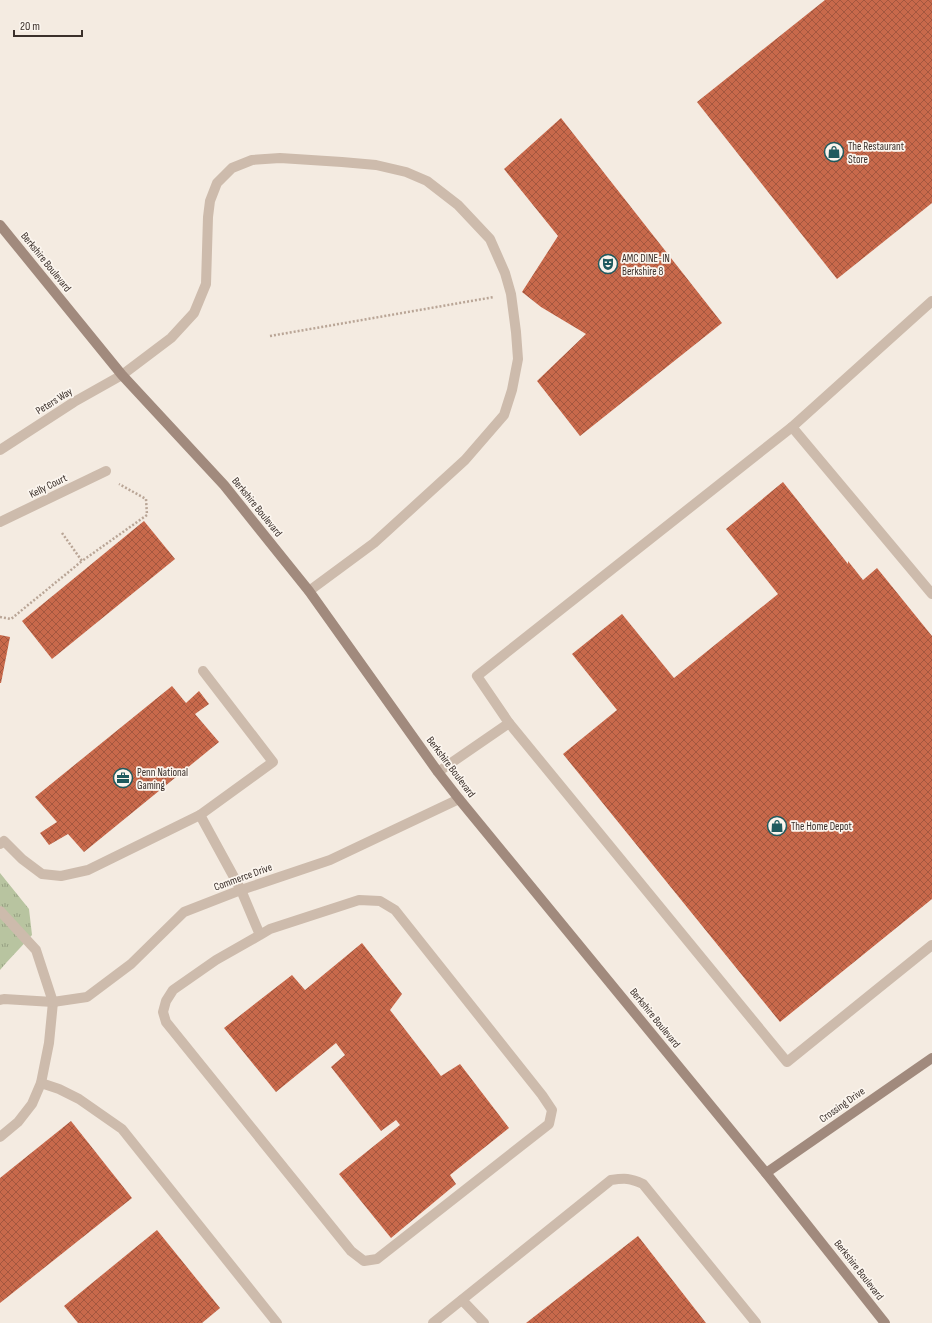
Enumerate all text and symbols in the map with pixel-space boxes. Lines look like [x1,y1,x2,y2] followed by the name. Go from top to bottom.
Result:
[14,12,82,38] scale bar
[20,19,40,34] text: 20 m
[848,140,905,166] place label: The Restaurant Store
[823,141,845,163] shop icon: The Restaurant Store
[18,230,74,295] street label: Berkshire Boulevard
[621,252,670,278] place label: AMC DINE-IN Berkshire 8
[597,253,619,275] theatre icon: AMC DINE-IN Berkshire 8
[33,384,75,417] street label: Peters Way
[27,471,70,501] street label: Kelly Court
[229,475,285,540] street label: Berkshire Boulevard
[424,734,478,800] street label: Berkshire Boulevard
[137,766,188,792] place label: Penn National Gaming
[112,767,134,789] office icon: Penn National Gaming
[766,815,788,837] shop icon: The Home Depot
[791,820,853,833] place label: The Home Depot
[212,860,274,894] street label: Commerce Drive
[627,986,683,1051] street label: Berkshire Boulevard
[817,1085,867,1125] street label: Crossing Drive
[831,1237,887,1303] street label: Berkshire Boulevard

